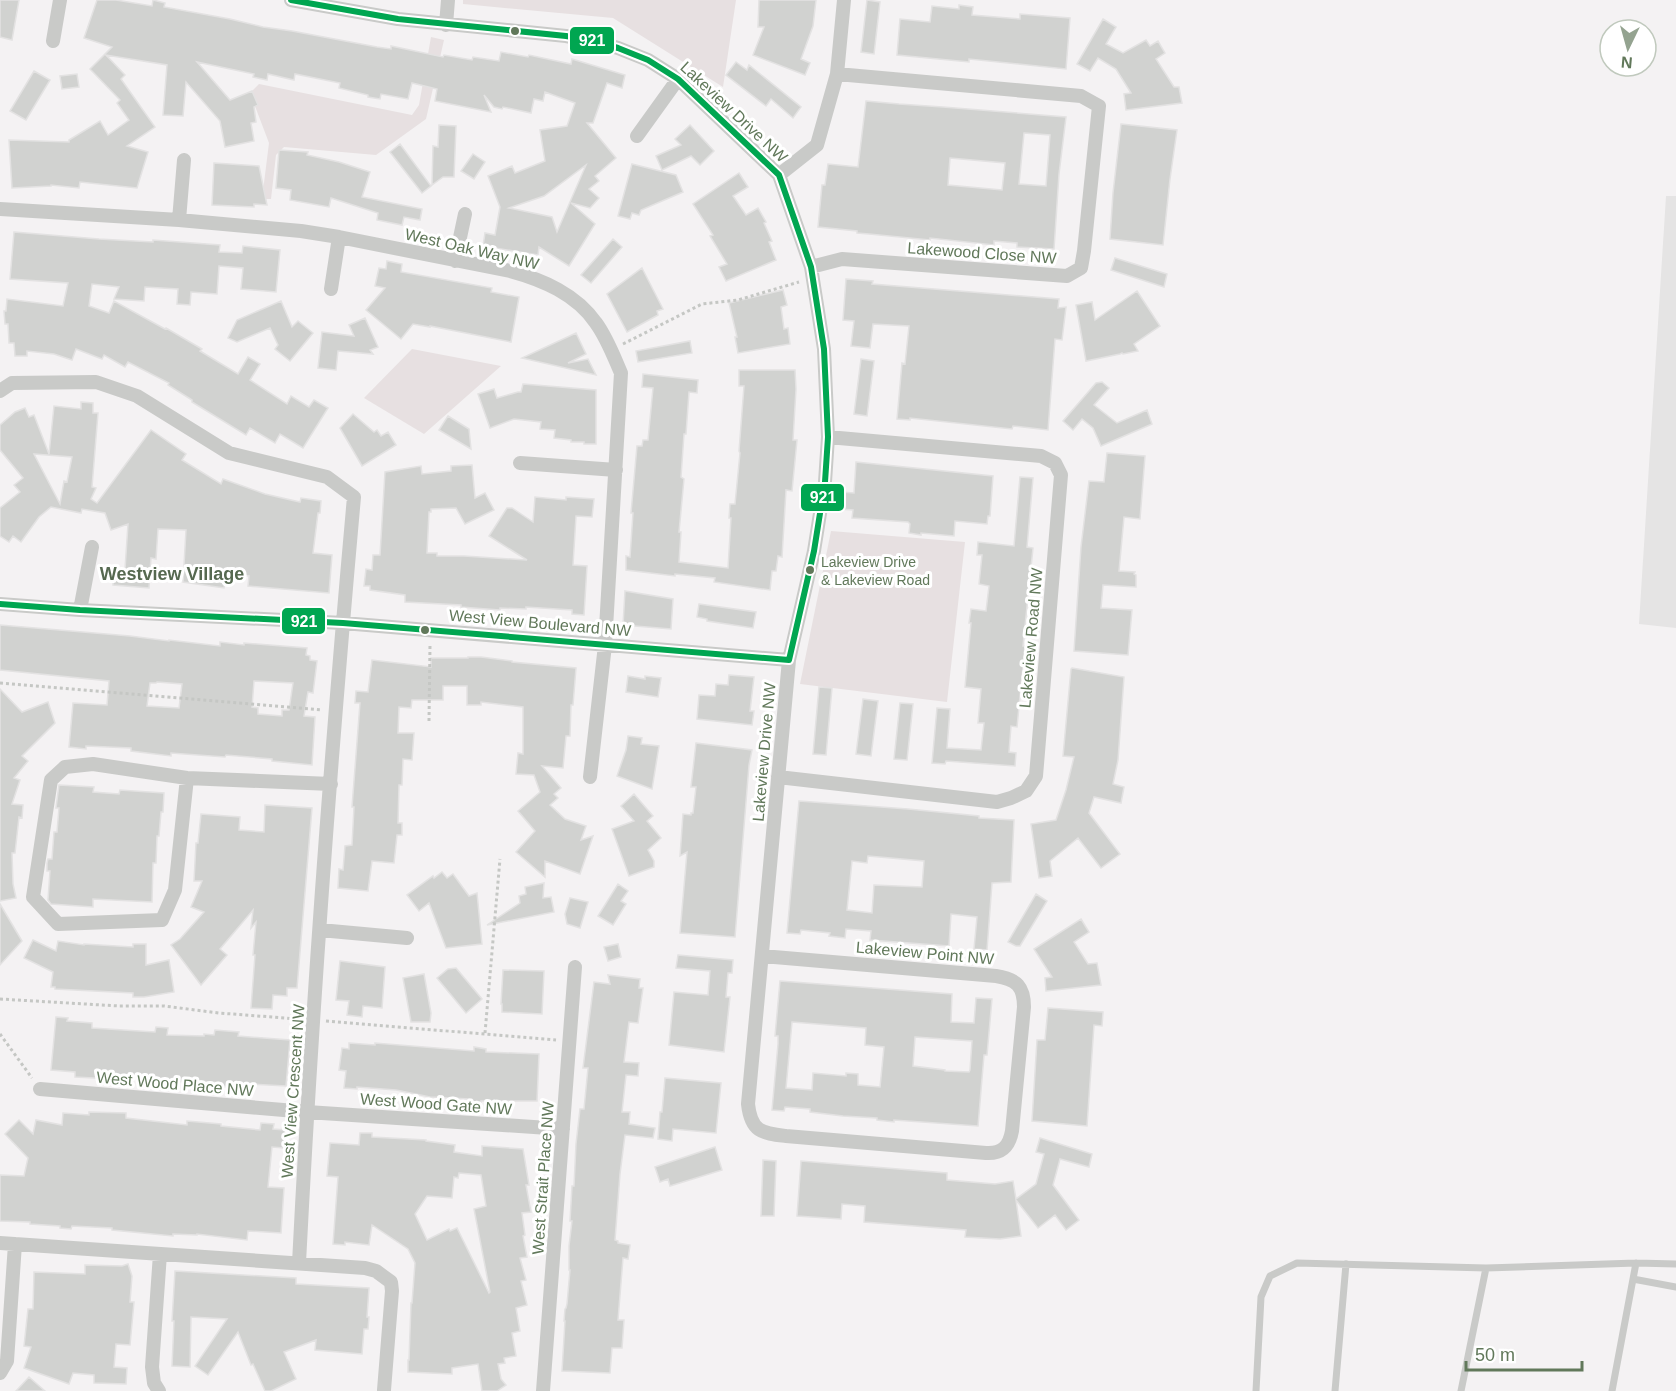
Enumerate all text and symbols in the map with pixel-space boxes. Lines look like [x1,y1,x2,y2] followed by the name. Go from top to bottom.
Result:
[1598,18,1658,78] north arrow
[509,25,521,37] unlabelled marker
[569,26,615,55] line badge: 921
[579,32,605,49] text: 921
[1620,53,1633,71] text: N
[677,58,791,166] street label: Lakeview Drive NW
[403,225,541,273] street label: West Oak Way NW
[907,239,1058,267] street label: Lakewood Close NW
[800,483,845,512] line badge: 921
[810,489,836,506] text: 921
[821,554,930,588] place label: Lakeview Drive & Lakeview Road
[100,564,244,584] district label: Westview Village
[804,564,816,576] marker: Lakeview Drive & Lakeview Road
[1016,566,1046,709] street label: Lakeview Road NW
[281,607,326,635] line badge: 921
[448,607,633,640] street label: West View Boulevard NW
[291,613,317,630] text: 921
[419,624,431,636] unlabelled marker
[749,681,779,822] street label: Lakeview Drive NW
[855,938,996,968] street label: Lakeview Point NW
[278,1002,308,1179] street label: West View Crescent NW
[96,1069,255,1099] street label: West Wood Place NW
[359,1090,513,1118] street label: West Wood Gate NW
[529,1100,557,1255] street label: West Strait Place NW
[1466,1334,1582,1372] scale bar
[1475,1345,1515,1365] text: 50 m

